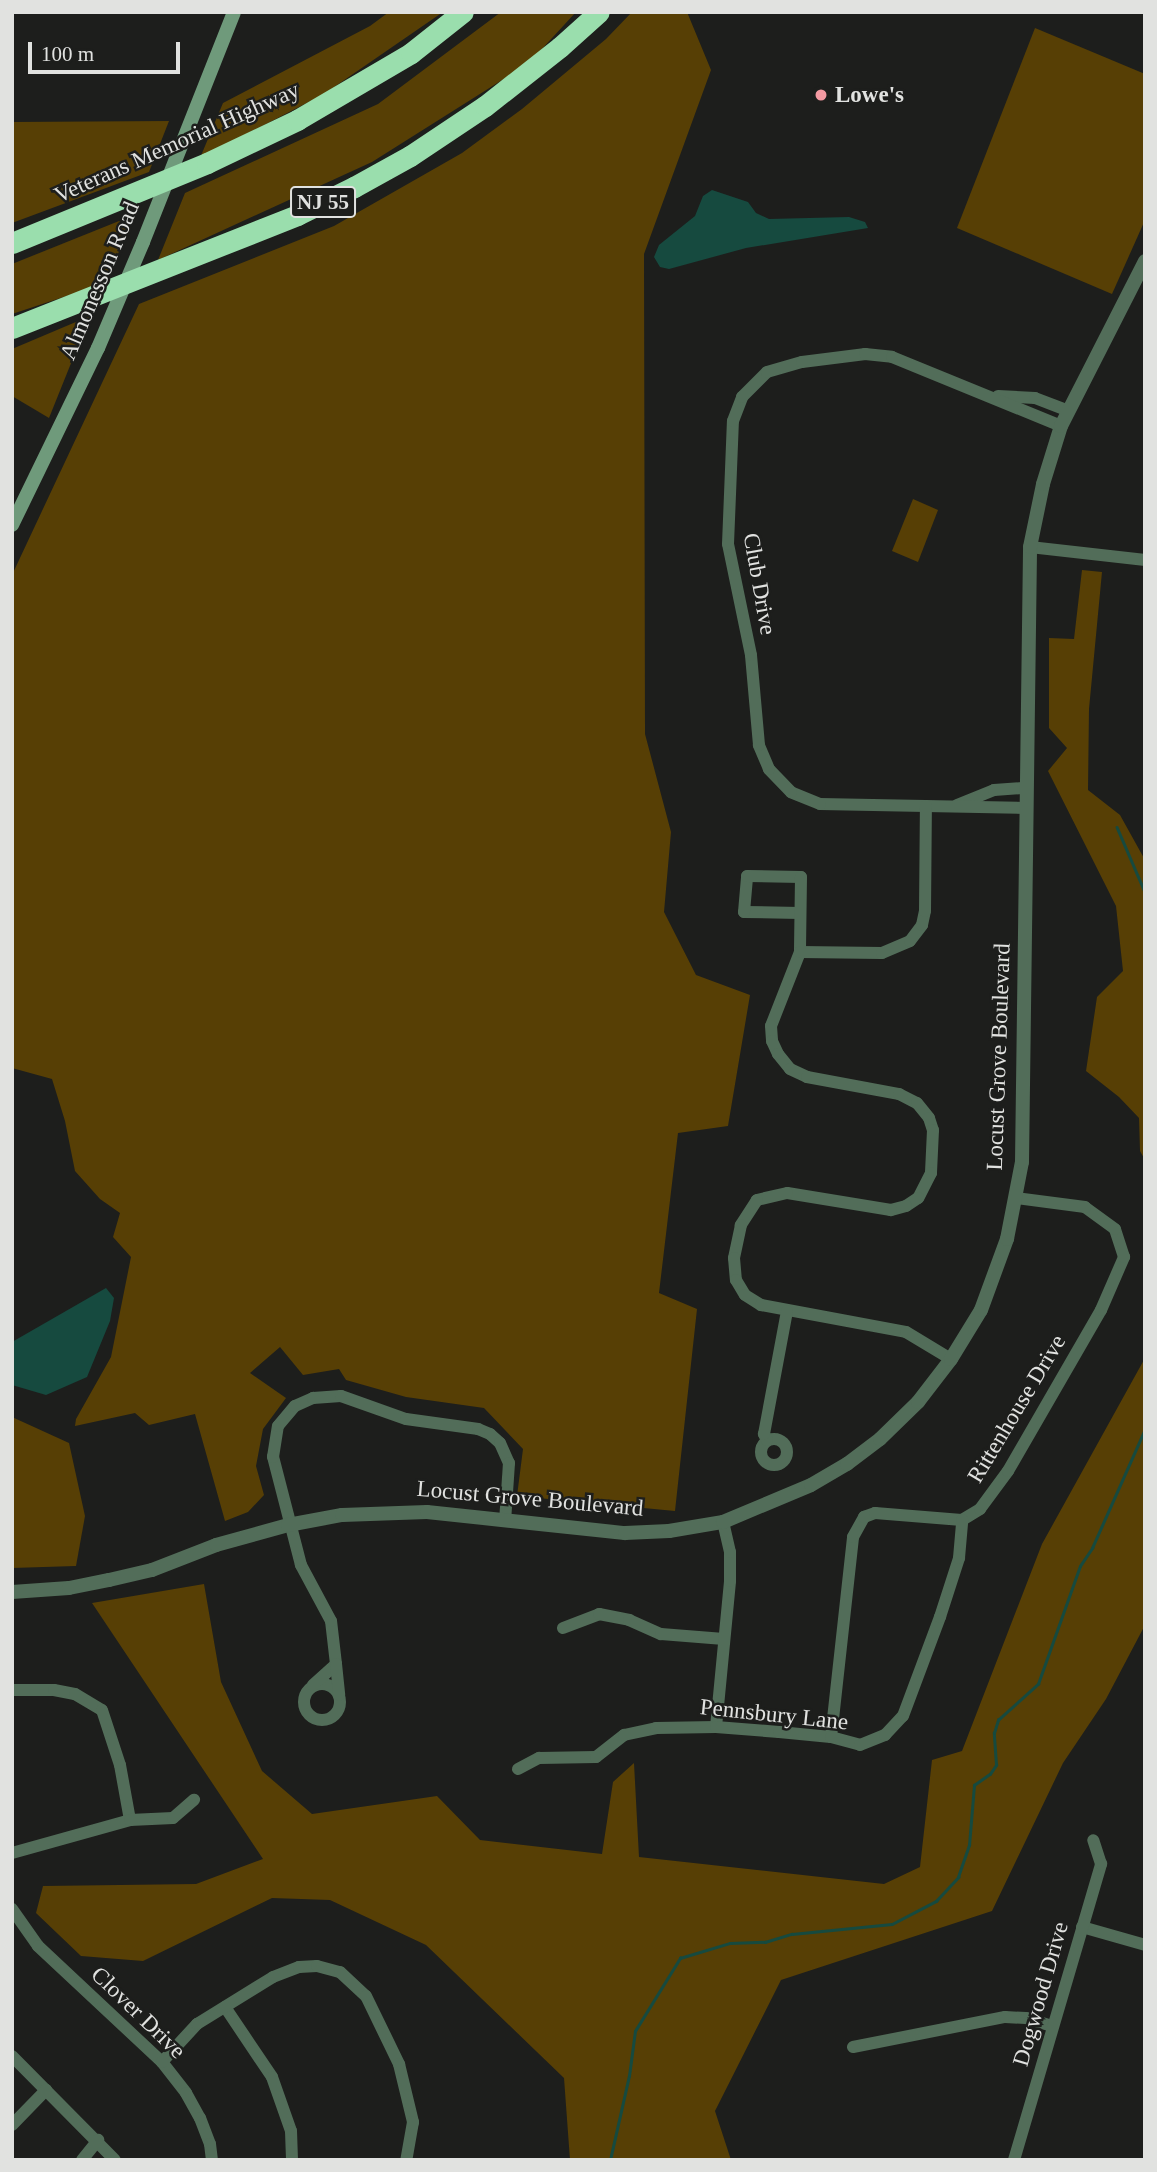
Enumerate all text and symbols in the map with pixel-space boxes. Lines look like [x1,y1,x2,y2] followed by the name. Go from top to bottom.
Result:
[32,28,184,72] scale bar
[41,42,94,66] text: 100 m
[50,76,304,210] street label: Veterans Memorial Highway
[835,81,904,109] place label: Lowe's
[813,87,829,103] marker: Lowe's
[290,184,356,220] road number: NJ 55
[54,198,146,364] street label: Almonesson Road
[736,531,782,637] street label: Club Drive
[981,943,1017,1171] street label: Locust Grove Boulevard
[962,1330,1072,1488] street label: Rittenhouse Drive
[416,1475,644,1523] street label: Locust Grove Boulevard
[699,1693,849,1737] street label: Pennsbury Lane
[1007,1919,1075,2069] street label: Dogwood Drive
[85,1961,191,2065] street label: Clover Drive

